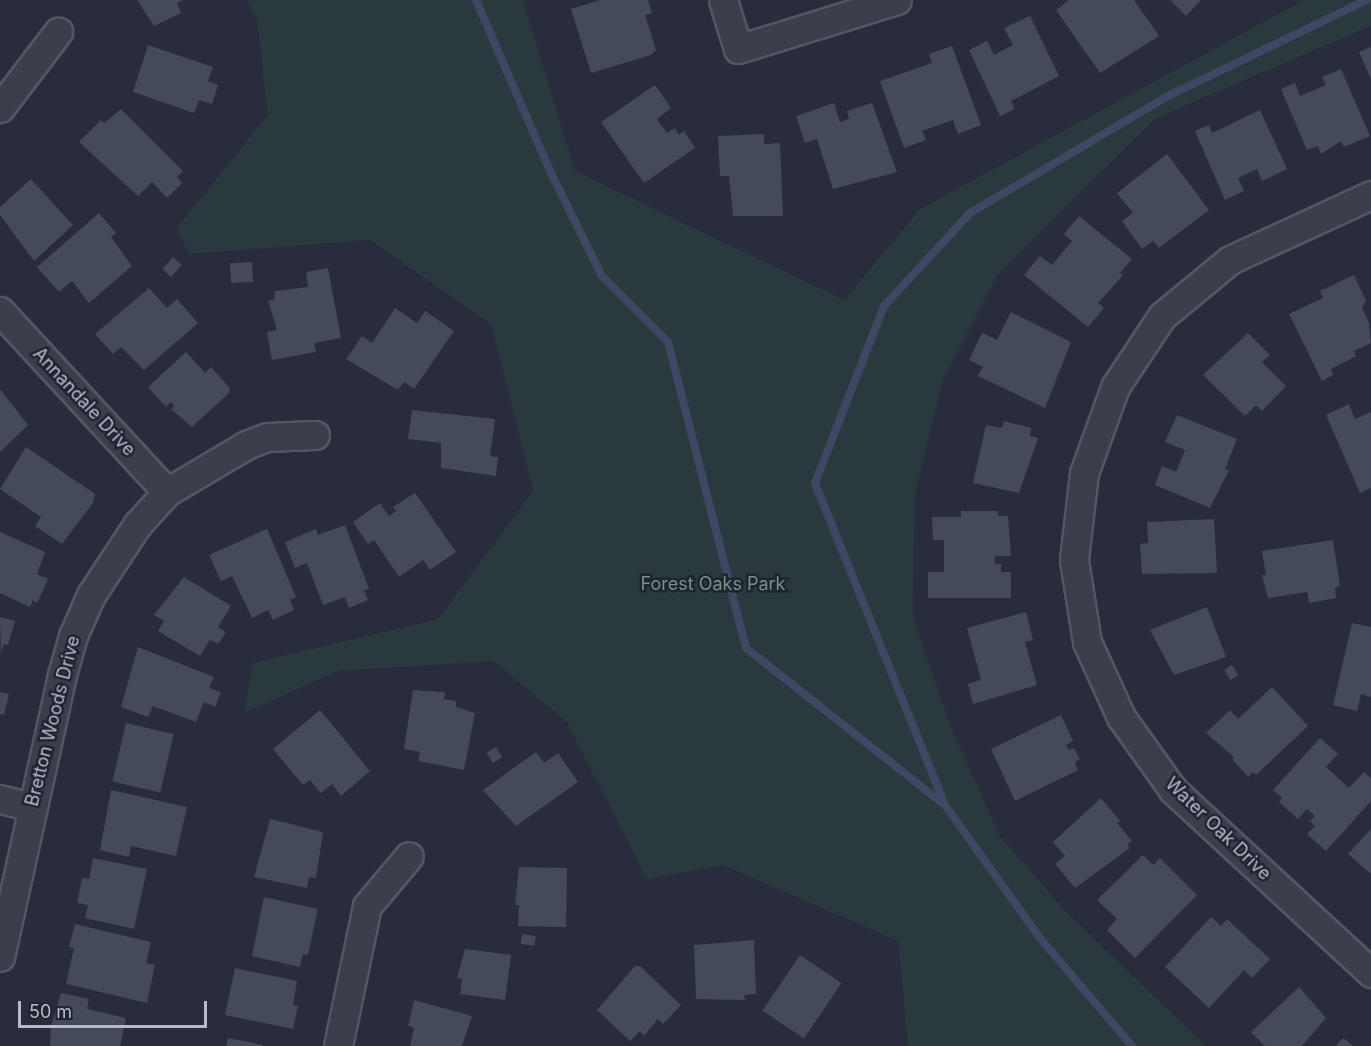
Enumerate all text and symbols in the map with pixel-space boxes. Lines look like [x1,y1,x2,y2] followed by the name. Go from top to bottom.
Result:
[28,343,140,461] street label: Annandale Drive
[641,573,785,595] park label: Forest Oaks Park
[21,633,85,809] street label: Bretton Woods Drive
[1161,773,1275,885] street label: Water Oak Drive
[21,989,210,1027] scale bar
[29,1001,72,1022] text: 50 m

